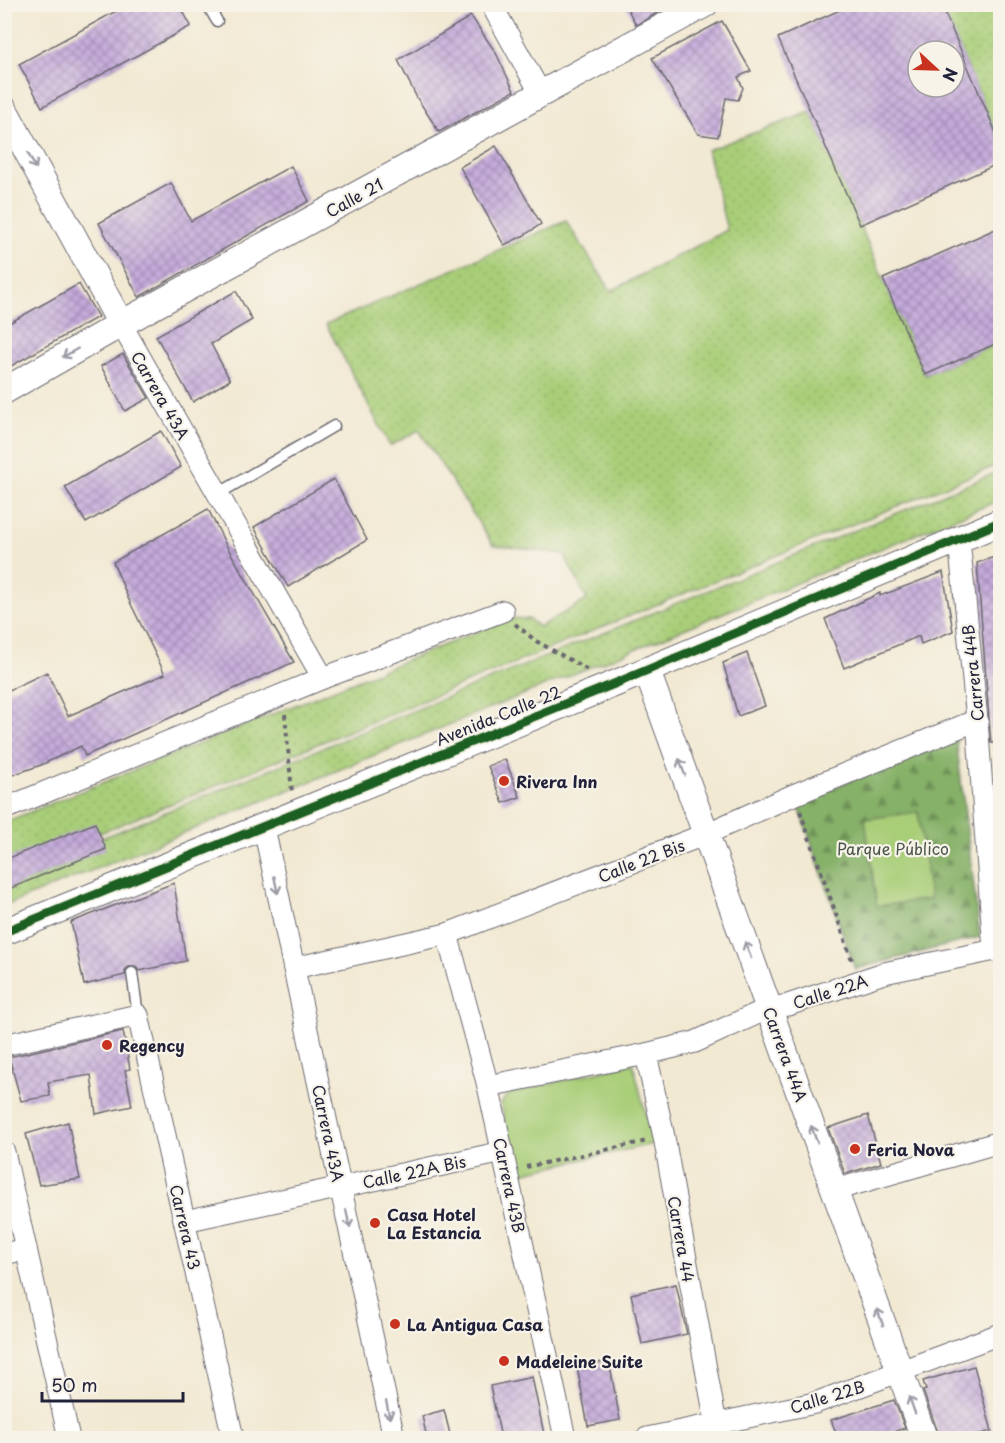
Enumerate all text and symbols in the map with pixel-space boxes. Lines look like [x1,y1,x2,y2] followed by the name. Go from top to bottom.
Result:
[906,39,966,99] north arrow
[937,65,964,85] text: N
[27,151,38,169] one-way arrow
[321,171,387,223] street label: Calle 21
[126,346,196,444] street label: Carrera 43A
[62,348,79,360] one-way arrow
[955,623,989,723] street label: Carrera 44B
[432,679,564,751] street label: Avenida Calle 22
[675,758,686,777] one-way arrow
[516,769,598,793] place label: Rivera Inn
[497,774,511,788] marker: Rivera Inn
[594,832,688,888] street label: Calle 22 Bis
[837,836,949,860] park label: Parque Público
[271,875,282,894] one-way arrow
[741,941,752,960] one-way arrow
[789,968,871,1014] street label: Calle 22A
[758,1003,814,1105] street label: Carrera 44A
[119,1033,185,1057] place label: Regency
[100,1038,114,1052] marker: Regency
[307,1082,351,1184] street label: Carrera 43A
[808,1125,819,1143] one-way arrow
[488,1135,532,1235] street label: Carrera 43B
[867,1137,955,1161] place label: Feria Nova
[848,1142,862,1156] marker: Feria Nova
[360,1148,468,1194] street label: Calle 22A Bis
[165,1182,207,1272] street label: Carrera 43
[663,1194,701,1284] street label: Carrera 44
[387,1202,482,1244] place label: Casa Hotel La Estancia
[342,1210,354,1229] one-way arrow
[368,1216,382,1230] marker: Casa Hotel La Estancia
[874,1308,885,1327] one-way arrow
[407,1312,543,1336] place label: La Antigua Casa
[388,1317,402,1331] marker: La Antigua Casa
[516,1349,643,1373] place label: Madeleine Suite
[497,1354,511,1368] marker: Madeleine Suite
[42,1365,183,1403] scale bar
[51,1371,98,1398] text: 50 m
[787,1373,867,1419] street label: Calle 22B
[906,1396,917,1415] one-way arrow
[383,1400,395,1419] one-way arrow

